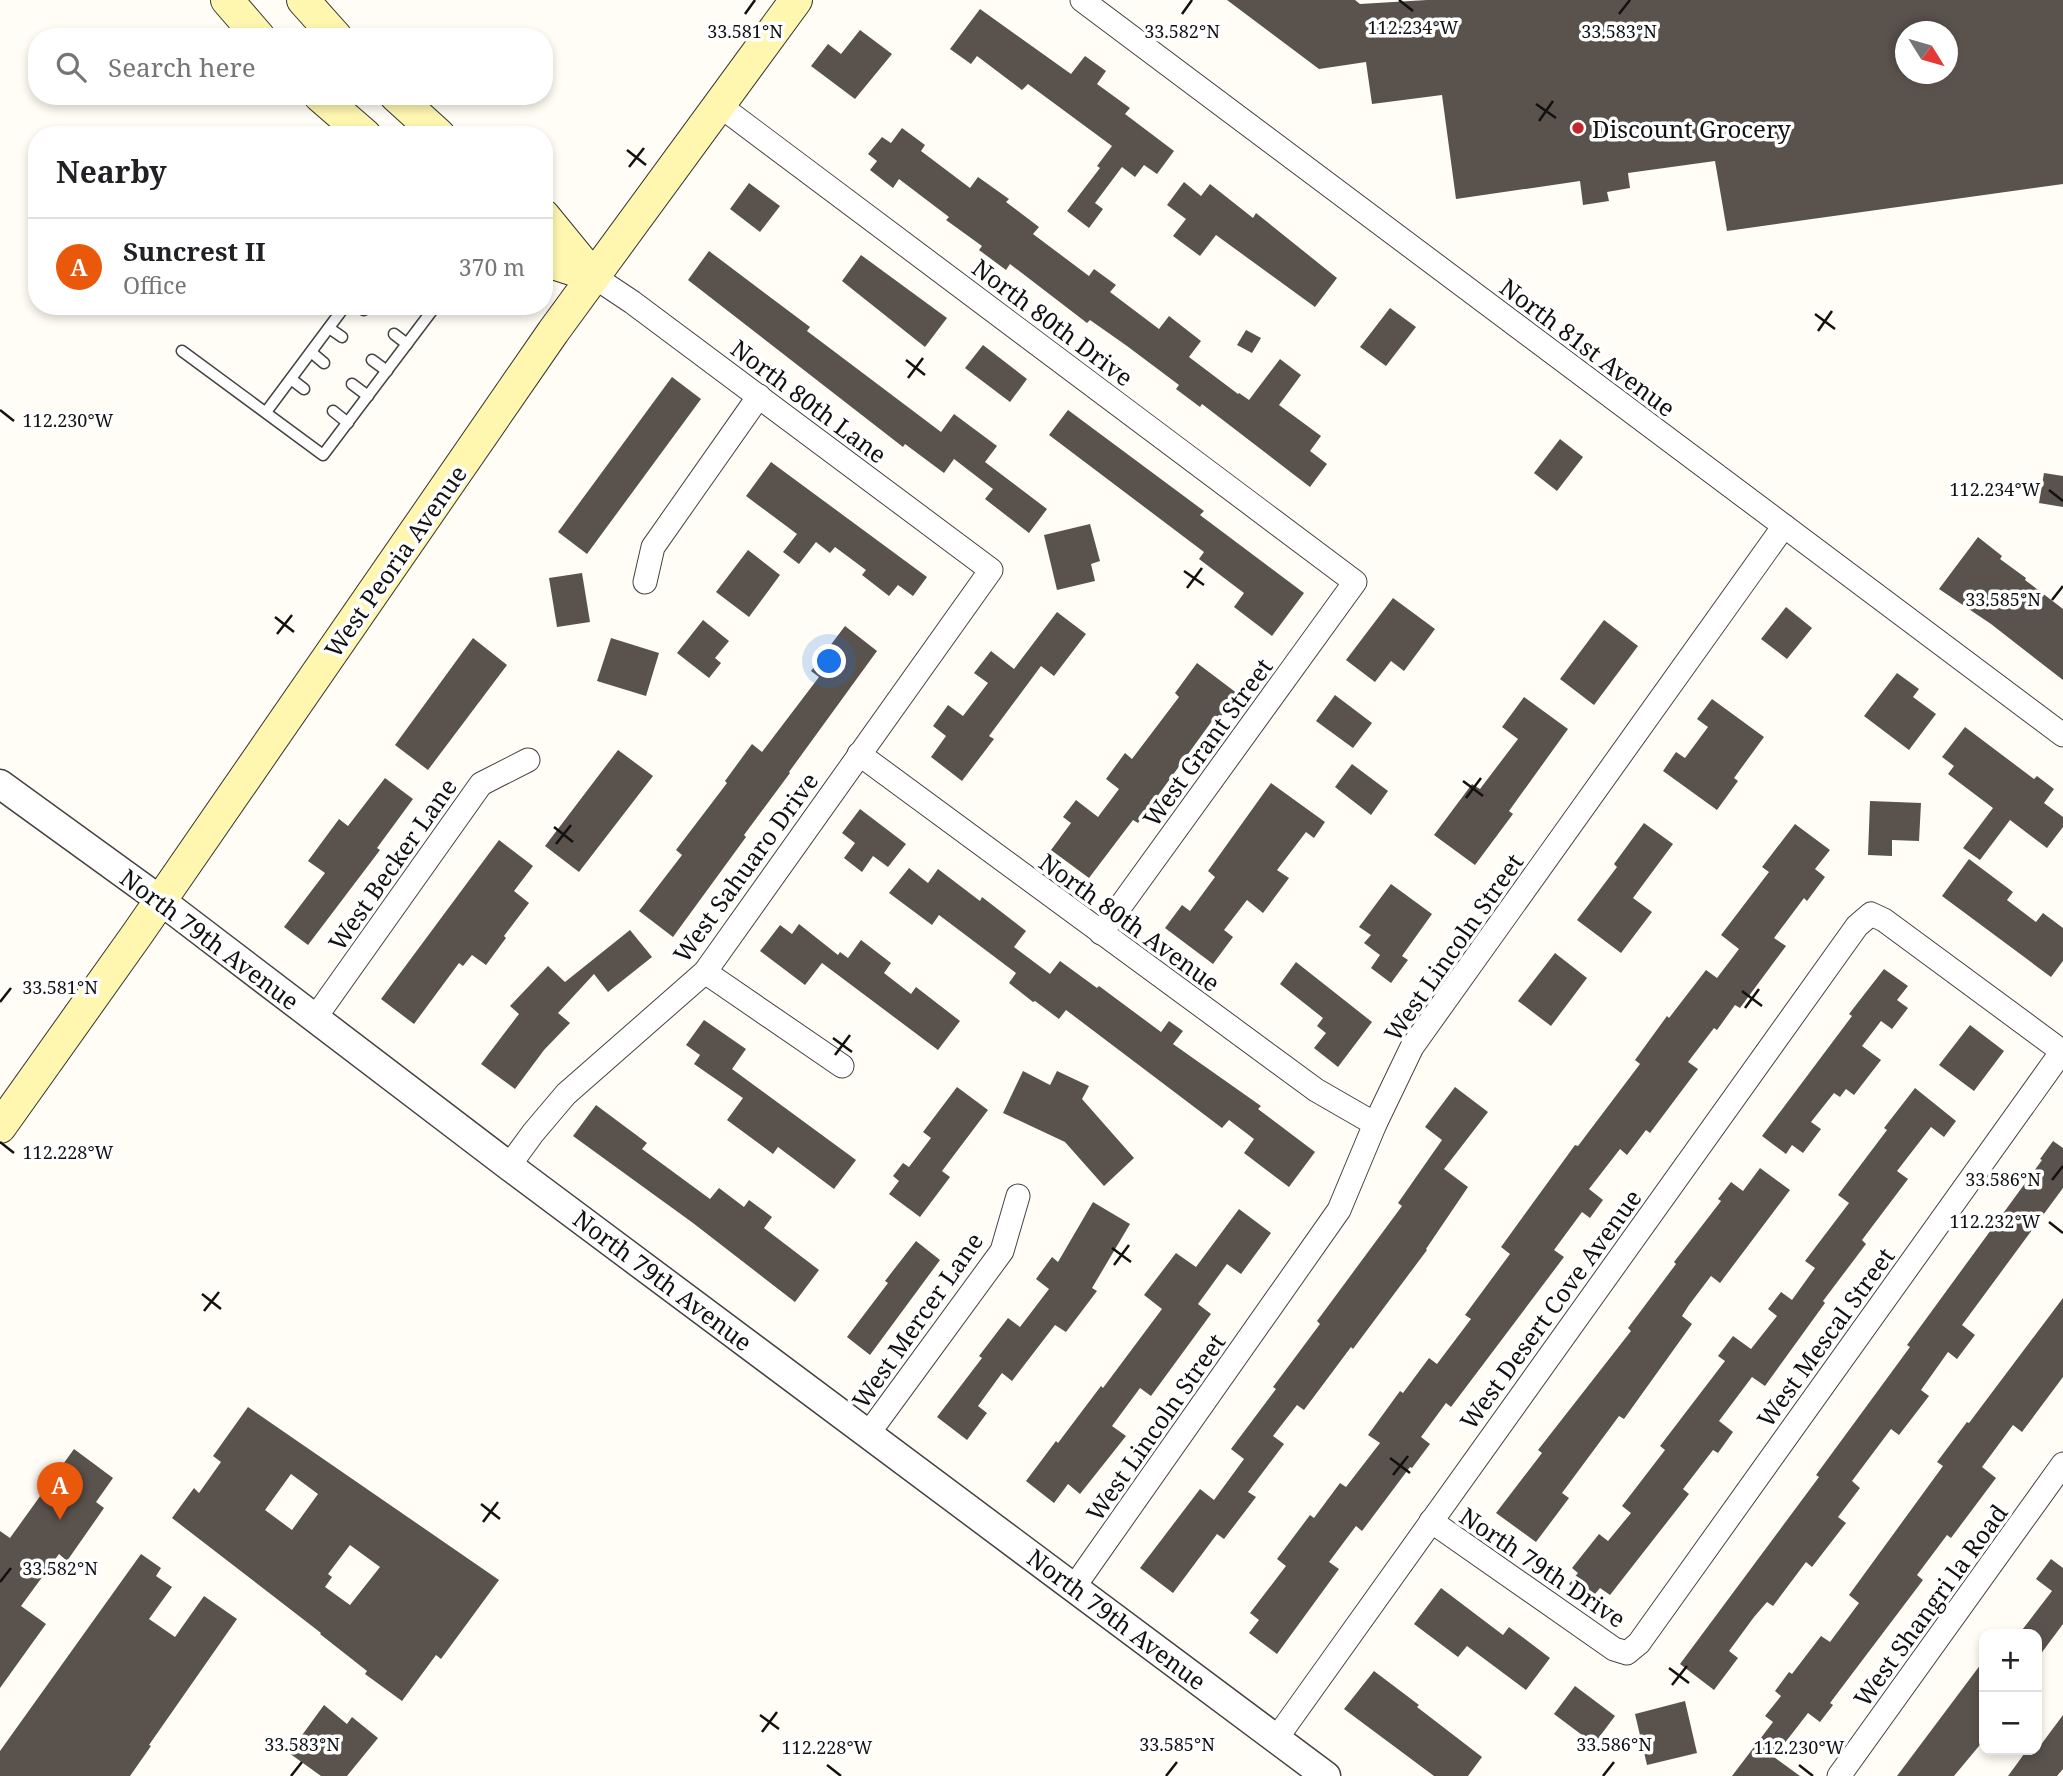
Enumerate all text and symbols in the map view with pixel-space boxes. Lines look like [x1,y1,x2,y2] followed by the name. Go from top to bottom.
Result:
[1368,15,1459,39] text: 112.234°W
[707,19,783,43] text: 33.581°N
[1144,19,1220,43] text: 33.582°N
[1581,19,1657,43] text: 33.583°N
[1895,21,1958,84] north arrow
[28,28,553,105] search box
[52,48,90,86] icon: search
[108,49,256,85] text: Search here
[1592,112,1791,145] place label: Discount Grocery
[1570,120,1586,136] marker: Discount Grocery
[56,151,167,192] text: Nearby
[123,233,266,269] text: Suncrest II
[70,251,88,283] text: A
[459,251,525,283] text: 370 m
[966,251,1140,393] street label: North 80th Drive
[123,269,187,301] text: Office
[1494,270,1682,424] street label: North 81st Avenue
[724,332,894,470] street label: North 80th Lane
[23,408,114,432] text: 112.230°W
[316,458,474,664] street label: West Peoria Avenue
[1950,477,2041,501] text: 112.234°W
[1965,587,2041,611] text: 33.585°N
[812,644,846,678] your location
[1135,651,1279,833] street label: West Grant Street
[665,765,825,969] street label: West Sahuaro Drive
[320,771,464,957] street label: West Becker Lane
[1033,845,1227,999] street label: North 80th Avenue
[1376,847,1530,1047] street label: West Lincoln Street
[114,861,306,1017] street label: North 79th Avenue
[22,975,98,999] text: 33.581°N
[23,1140,114,1164] text: 112.228°W
[1965,1167,2041,1191] text: 33.586°N
[1452,1182,1648,1436] street label: West Desert Cove Avenue
[567,1202,759,1358] street label: North 79th Avenue
[1950,1209,2041,1233] text: 112.232°W
[844,1225,990,1415] street label: West Mercer Lane
[1749,1241,1901,1433] street label: West Mescal Street
[1078,1327,1232,1527] street label: West Lincoln Street
[37,1462,83,1520] pin: A
[1845,1497,2015,1713] street label: West Shangri la Road
[1454,1499,1632,1635] street label: North 79th Drive
[1021,1541,1213,1697] street label: North 79th Avenue
[22,1556,98,1580] text: 33.582°N
[1979,1629,2042,1755] map controls
[1979,1629,2042,1692] button: +
[1979,1692,2042,1755] button: −
[264,1732,340,1756] text: 33.583°N
[1139,1732,1215,1756] text: 33.585°N
[1576,1732,1652,1756] text: 33.586°N
[782,1735,873,1759] text: 112.228°W
[1754,1735,1845,1759] text: 112.230°W

